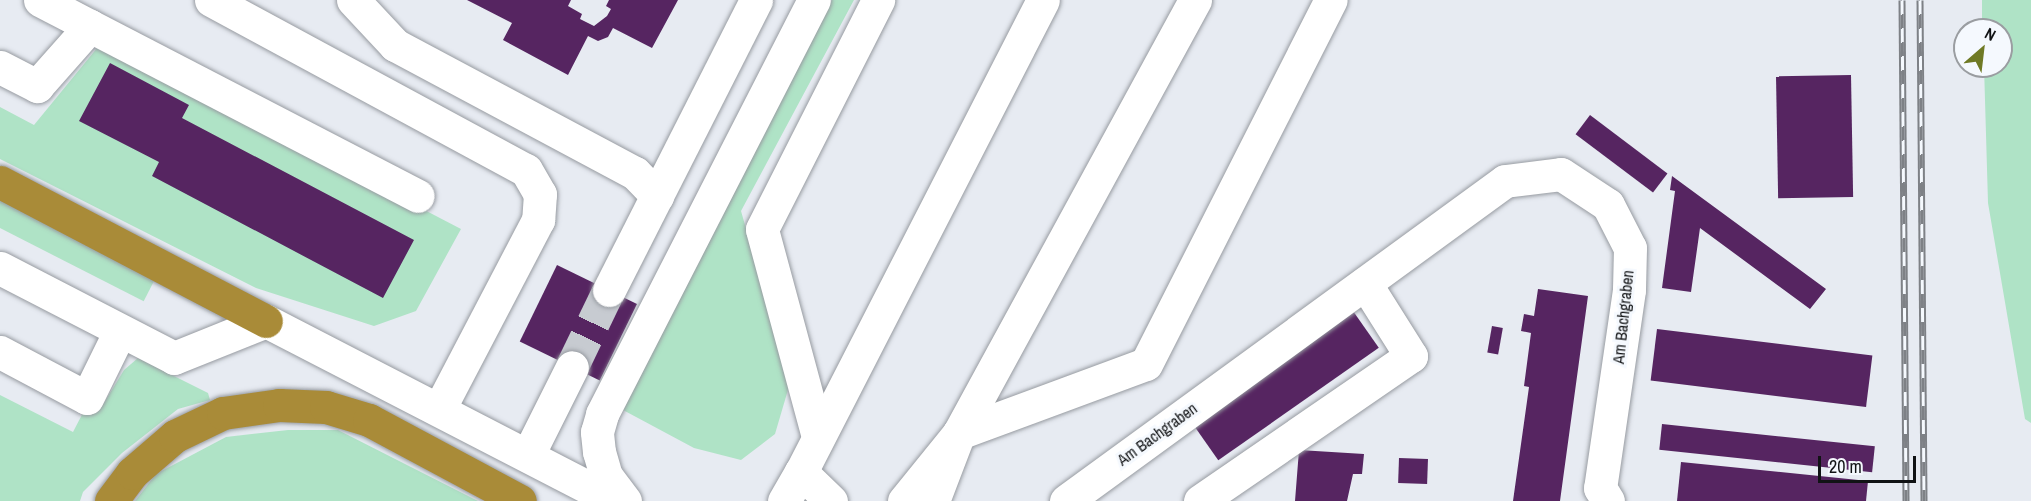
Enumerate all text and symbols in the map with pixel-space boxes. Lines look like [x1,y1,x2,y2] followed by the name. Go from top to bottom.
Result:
[1953,18,2013,78] north arrow
[1981,22,2000,46] text: N
[1609,269,1637,365] street label: Am Bachgraben
[1113,399,1201,469] street label: Am Bachgraben
[1821,444,1918,482] scale bar
[1829,454,1862,479] text: 20 m

